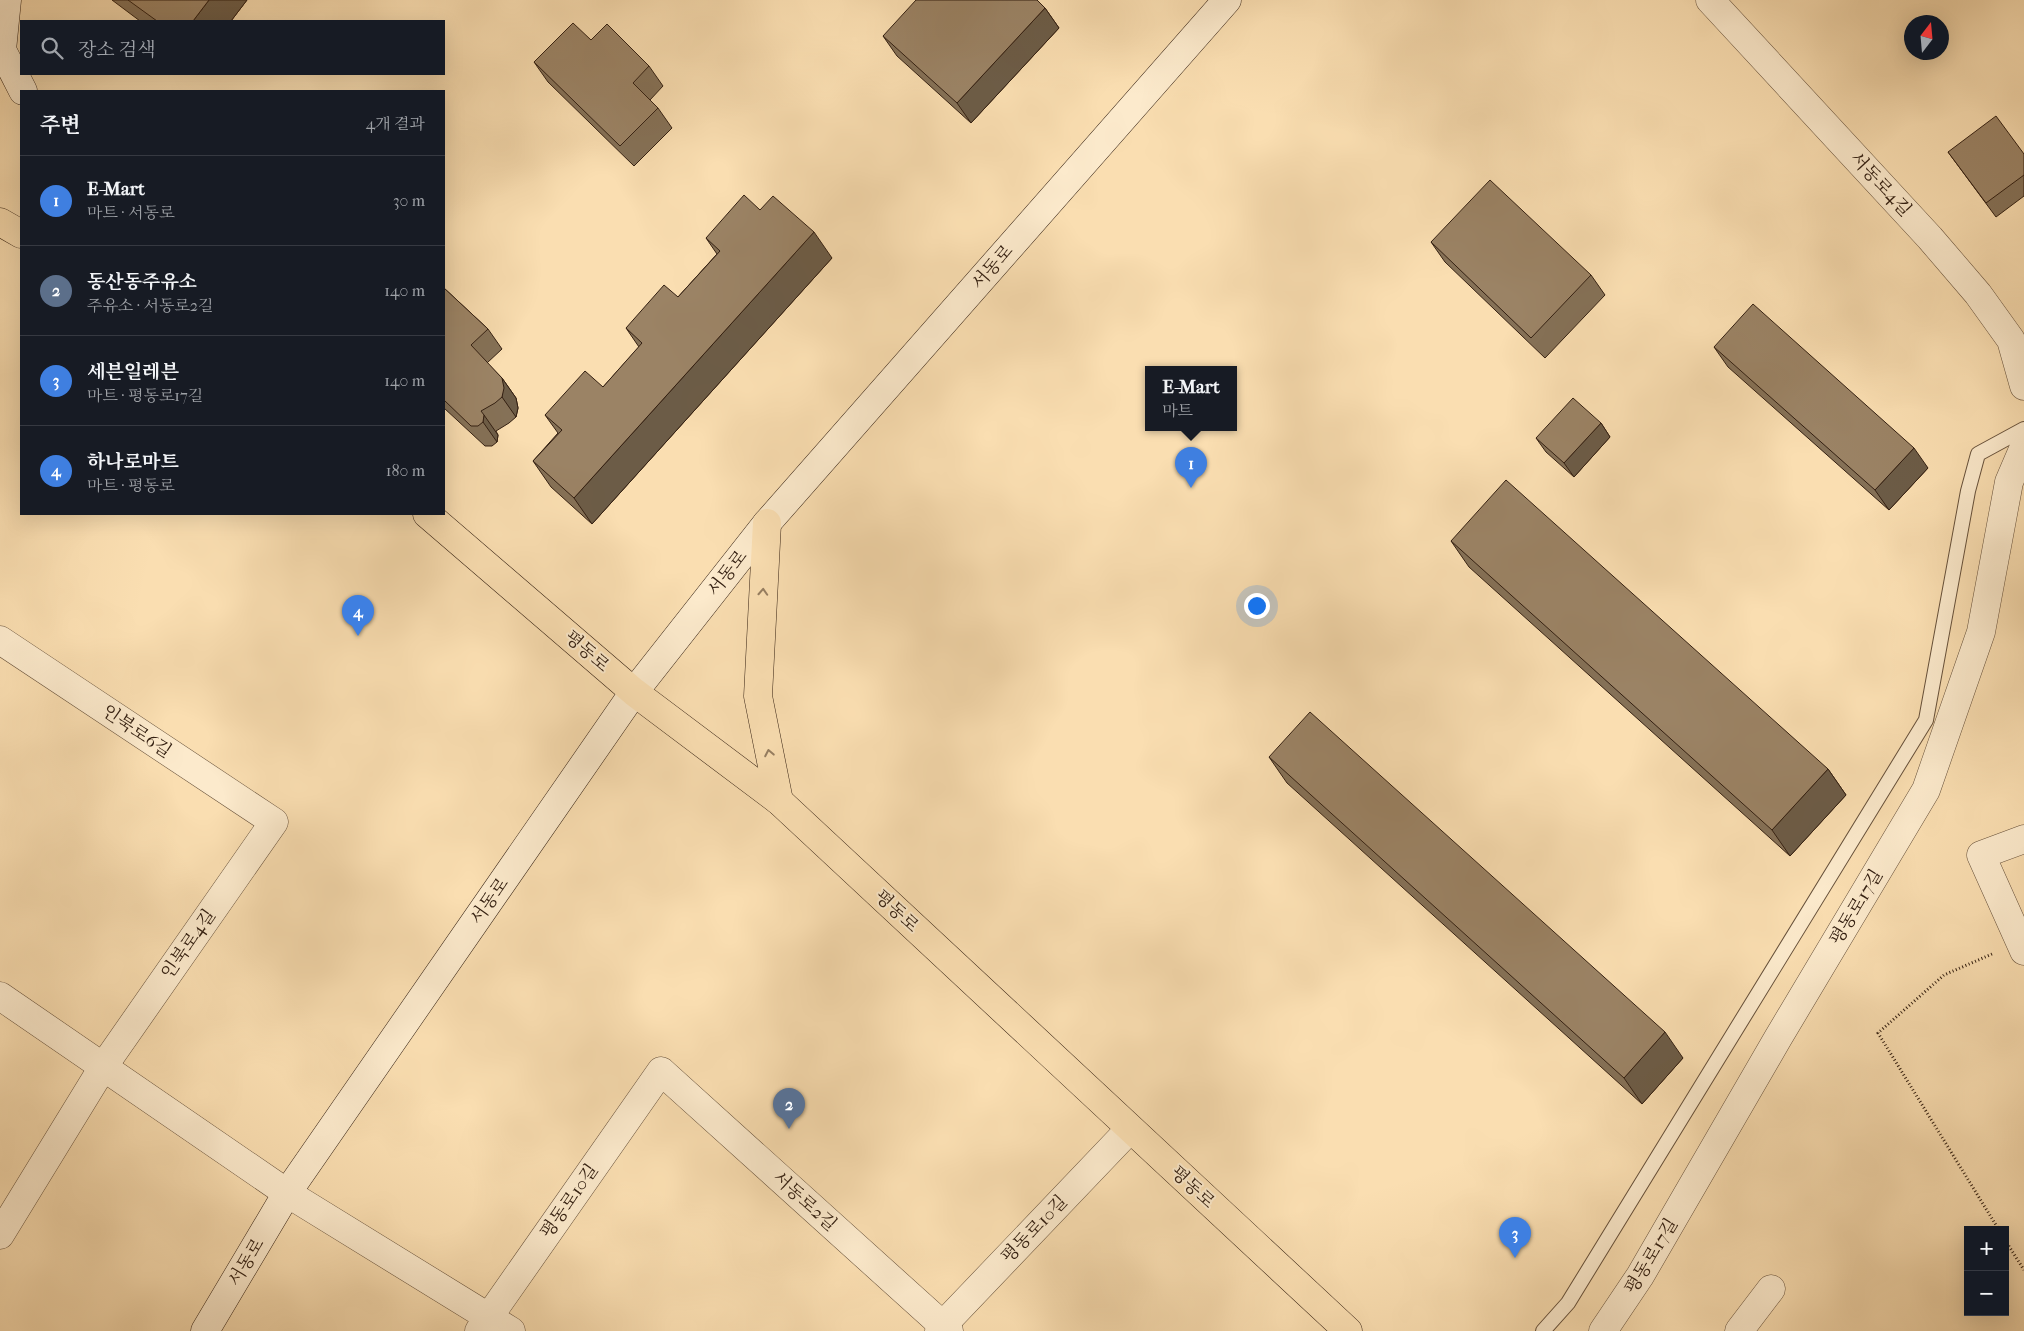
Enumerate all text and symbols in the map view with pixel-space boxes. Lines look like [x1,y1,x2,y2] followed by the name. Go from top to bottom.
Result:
[1904,15,1949,60] north arrow
[20,20,445,75] search box
[38,34,66,62] icon: search
[78,39,156,61] text: 장소 검색
[40,113,81,137] text: 주변
[366,114,425,133] text: 4개 결과
[1846,148,1916,221] street label: 서동로4길
[87,178,145,200] text: E-Mart
[53,191,59,210] text: 1
[393,191,425,210] text: 30 m
[87,203,174,222] text: 마트 · 서동로
[967,241,1017,294] street label: 서동로
[87,271,197,293] text: 동산동주유소
[52,281,60,300] text: 2
[384,281,425,300] text: 140 m
[87,296,214,315] text: 주유소 · 서동로2길
[87,361,179,383] text: 세븐일레븐
[1145,366,1237,431] popup
[53,371,59,390] text: 3
[384,371,425,390] text: 140 m
[1162,376,1220,398] text: E-Mart
[87,386,203,405] text: 마트 · 평동로17길
[1162,401,1193,420] text: 마트
[1175,447,1207,488] pin: 1
[87,451,179,473] text: 하나로마트
[51,461,61,480] text: 4
[386,461,425,480] text: 180 m
[87,476,174,495] text: 마트 · 평동로
[703,546,752,600] street label: 서동로
[758,588,769,596] one-way arrow
[1244,593,1270,619] your location
[342,595,374,636] pin: 4
[560,626,613,676] street label: 평동로
[98,701,175,762] street label: 인북로6길
[765,749,775,758] one-way arrow
[1826,866,1887,949] street label: 평동로17길
[466,874,513,929] street label: 서동로
[870,886,923,937] street label: 평동로
[157,905,220,983] street label: 인북로4길
[773,1088,805,1129] pin: 2
[536,1160,603,1242] street label: 평동로10길
[1166,1162,1219,1213] street label: 평동로
[768,1167,841,1236] street label: 서동로2길
[997,1191,1072,1268] street label: 평동로10길
[1621,1215,1682,1298] street label: 평동로17길
[1499,1217,1531,1258] pin: 3
[1964,1226,2009,1316] map controls
[1964,1226,2009,1271] button: +
[224,1234,269,1290] street label: 서동로
[1964,1271,2009,1316] button: −

